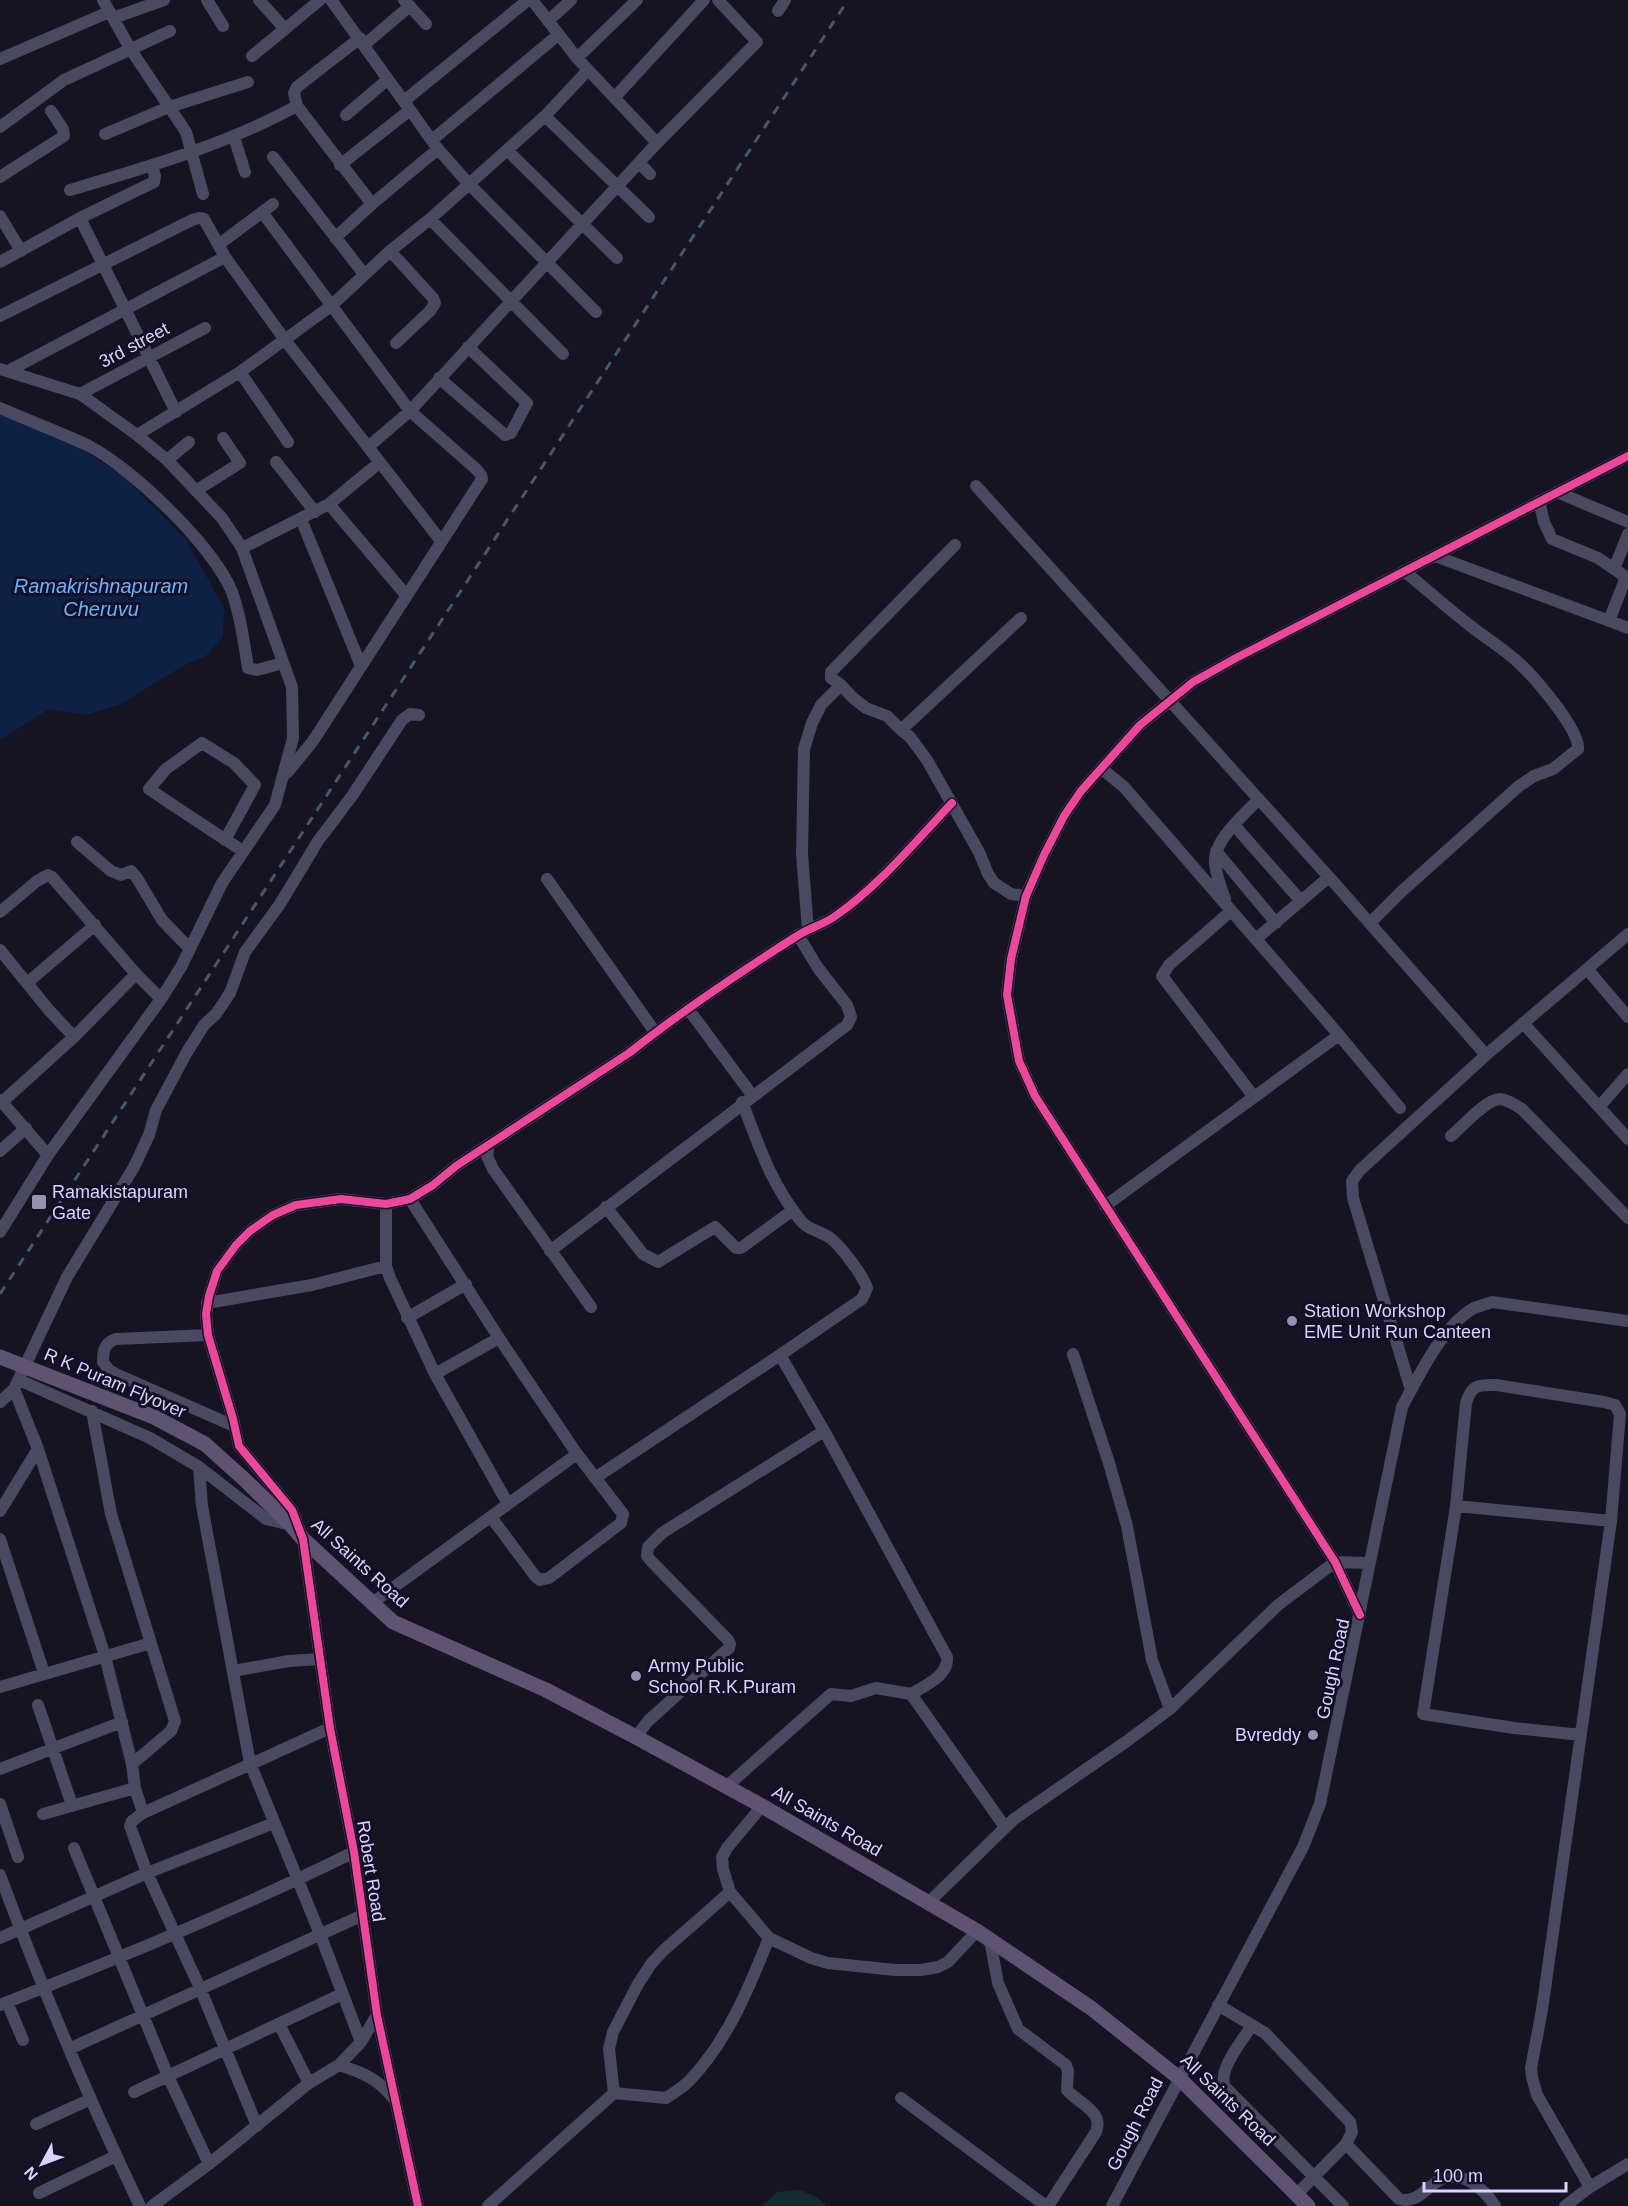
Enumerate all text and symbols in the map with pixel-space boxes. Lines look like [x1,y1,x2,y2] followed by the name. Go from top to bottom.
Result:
[96,318,172,372] street label: 3rd street
[14,575,188,620] water label: Ramakrishnapuram Cheruvu
[52,1182,188,1223] place label: Ramakistapuram Gate
[30,1193,48,1211] marker: Ramakistapuram Gate
[1304,1301,1491,1342] place label: Station Workshop EME Unit Run Canteen
[1285,1314,1299,1328] marker: Station Workshop EME Unit Run Canteen
[41,1344,189,1422] street label: R K Puram Flyover
[308,1514,412,1612] street label: All Saints Road
[1313,1617,1353,1721] street label: Gough Road
[648,1656,796,1697] place label: Army Public School R.K.Puram
[629,1669,643,1683] marker: Army Public School R.K.Puram
[1235,1725,1301,1745] place label: Bvreddy
[1306,1728,1320,1742] marker: Bvreddy
[769,1782,885,1860] street label: All Saints Road
[353,1819,389,1923] street label: Robert Road
[1177,2050,1279,2150] street label: All Saints Road
[1103,2074,1167,2174] street label: Gough Road
[12,2134,72,2194] north arrow
[1424,2155,1566,2193] scale bar
[21,2164,41,2183] text: N
[1433,2166,1483,2186] text: 100 m

